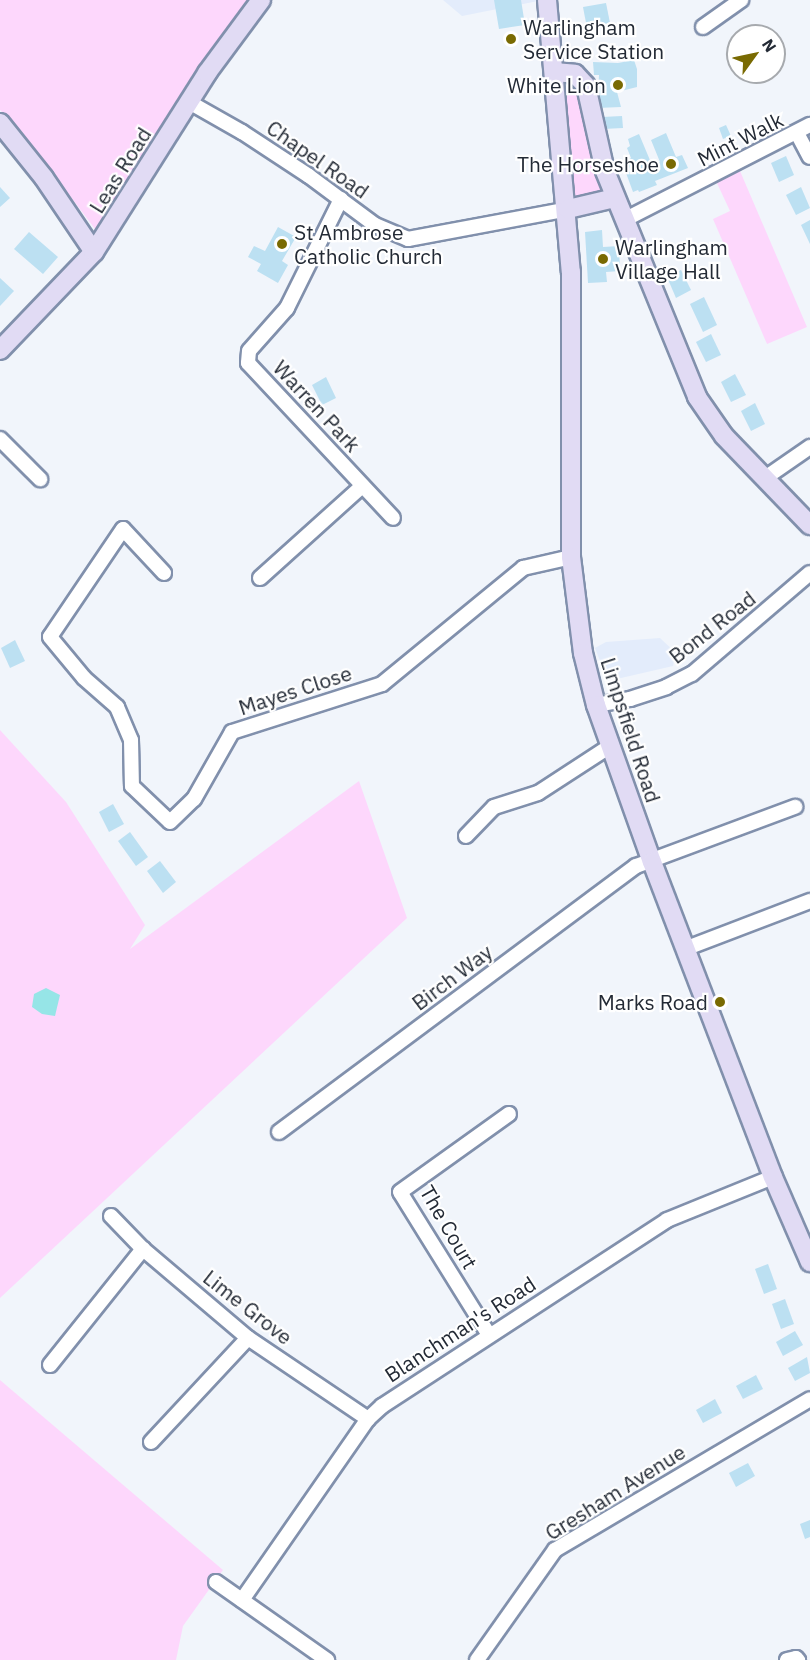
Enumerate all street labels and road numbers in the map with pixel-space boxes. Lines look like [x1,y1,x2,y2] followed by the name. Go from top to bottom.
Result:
[693,107,787,171] street label: Mint Walk
[262,115,374,203] street label: Chapel Road
[84,122,156,218] street label: Leas Road
[268,355,366,457] street label: Warren Park
[664,585,760,669] street label: Bond Road
[596,654,666,806] street label: Limpsfield Road
[235,660,355,720] street label: Mayes Close
[407,939,497,1015] street label: Birch Way
[415,1181,483,1273] street label: The Court
[198,1264,298,1350] street label: Lime Grove
[380,1271,540,1387] street label: Blanchman's Road
[540,1439,690,1545] street label: Gresham Avenue

